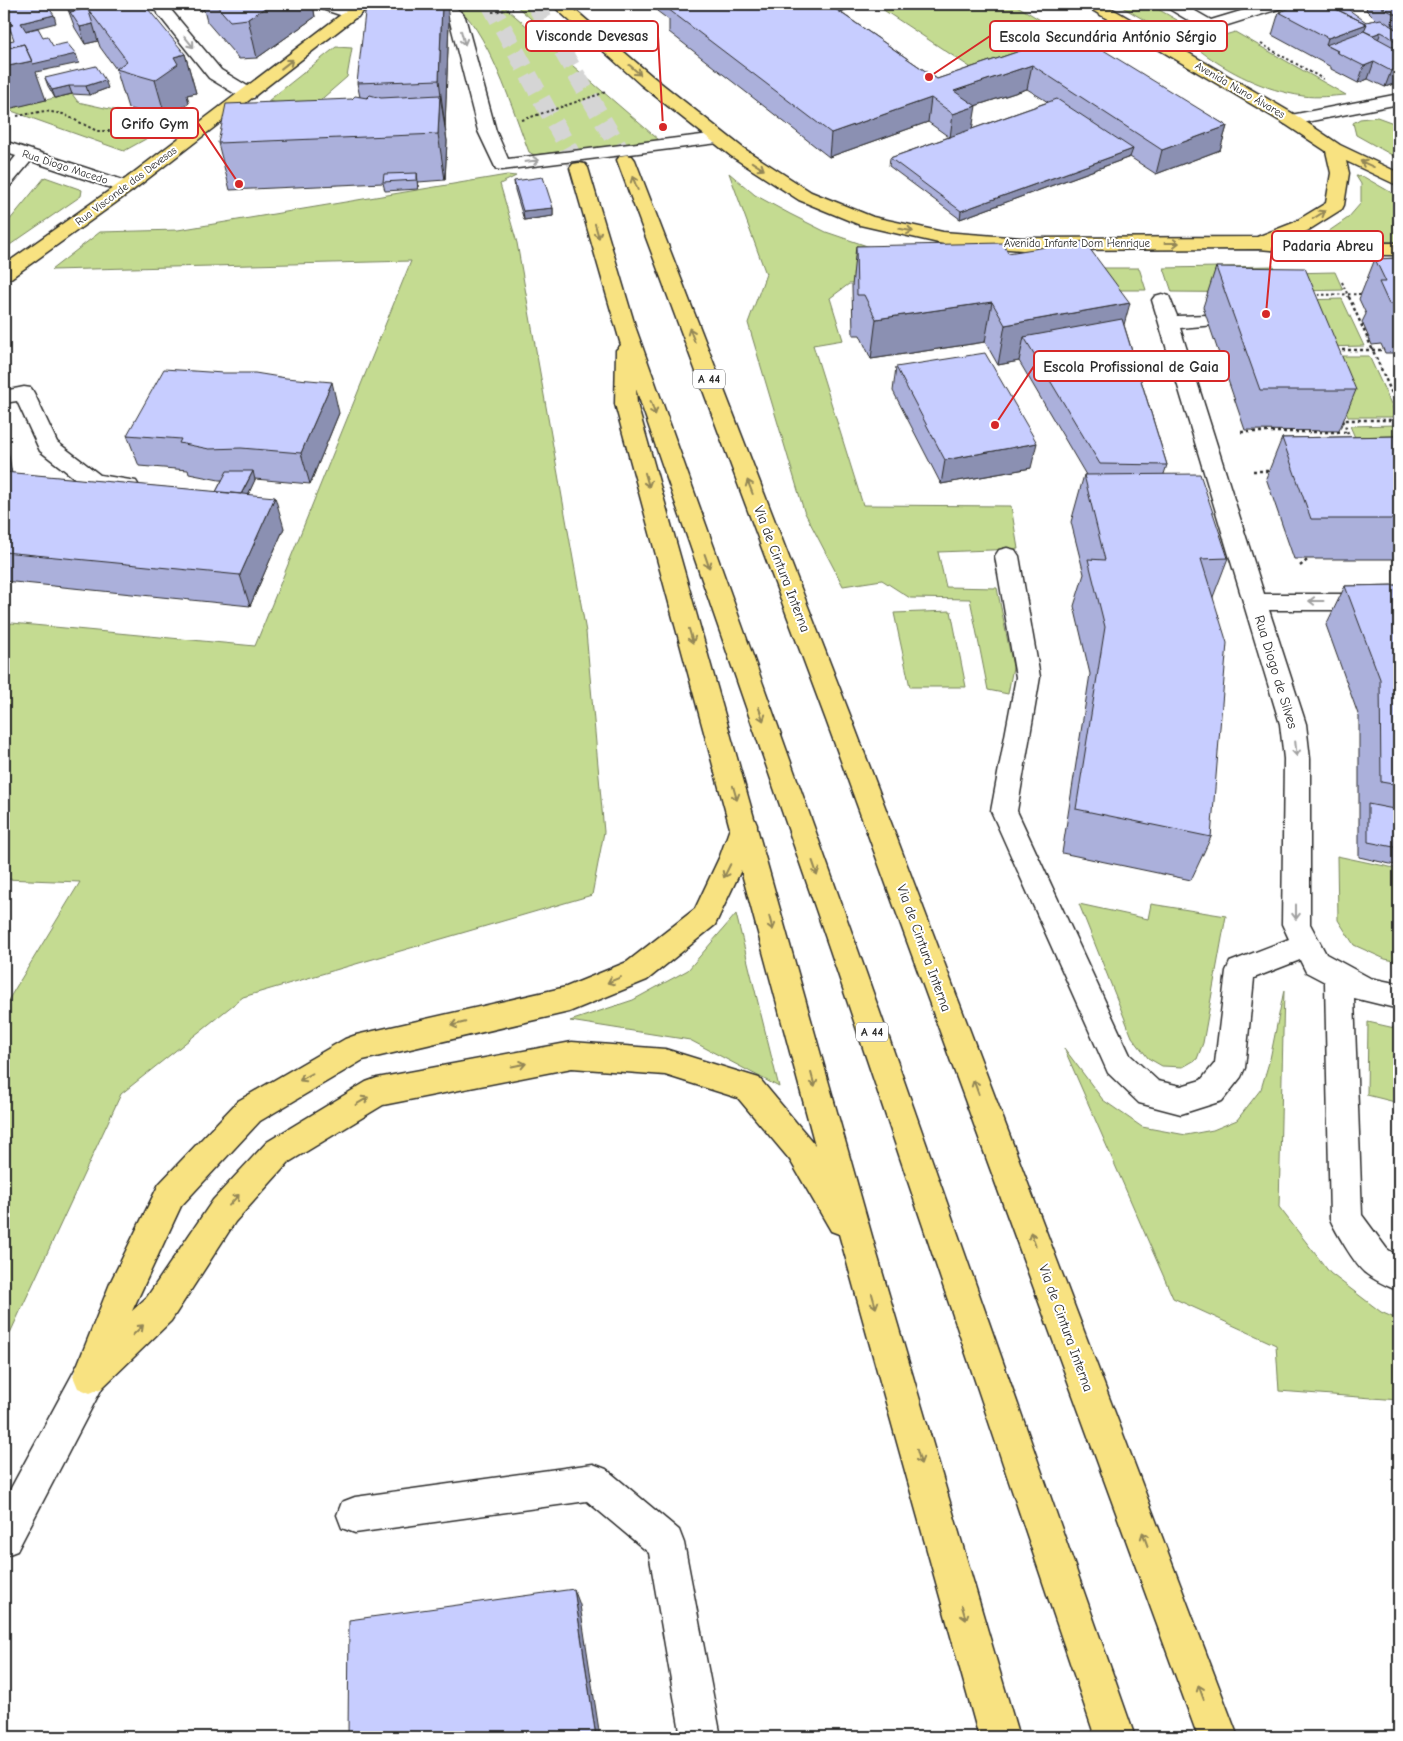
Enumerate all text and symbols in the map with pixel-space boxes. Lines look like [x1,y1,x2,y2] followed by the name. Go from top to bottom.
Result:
[526,21,658,51] callout: Visconde Devesas
[990,21,1227,51] callout: Escola Secundária António Sérgio
[536,27,648,45] text: Visconde Devesas
[999,28,1217,46] text: Escola Secundária António Sérgio
[459,30,468,46] one-way arrow
[183,35,194,48] one-way arrow
[1193,58,1288,121] street label: Avenida Nuno Álvares
[280,59,294,69] one-way arrow
[628,65,641,76] one-way arrow
[111,108,198,138] callout: Grifo Gym
[121,115,189,133] text: Grifo Gym
[73,143,180,228] street label: Rua Visconde das Devesas
[20,147,110,187] street label: Rua Diogo Macedo
[523,156,539,166] one-way arrow
[1360,158,1375,168] one-way arrow
[751,161,765,171] one-way arrow
[629,176,638,191] one-way arrow
[1312,210,1326,220] one-way arrow
[593,223,603,239] one-way arrow
[898,226,914,235] one-way arrow
[1272,231,1383,261] callout: Padaria Abreu
[1004,237,1150,250] street label: Avenida Infante Dom Henrique
[1283,237,1373,255] text: Padaria Abreu
[1164,238,1180,248] one-way arrow
[687,328,696,344] one-way arrow
[1034,351,1229,381] callout: Escola Profissional de Gaia
[1043,358,1219,376] text: Escola Profissional de Gaia
[693,369,725,388] road number: A 44
[649,400,658,415] one-way arrow
[643,471,653,487] one-way arrow
[745,480,755,495] one-way arrow
[750,503,814,635] street label: Via de Cintura Interna
[703,553,712,568] one-way arrow
[1308,596,1324,606] one-way arrow
[1251,613,1301,731] street label: Rua Diogo de Silves
[687,628,696,644] one-way arrow
[757,706,766,722] one-way arrow
[1291,741,1301,757] one-way arrow
[730,784,740,800] one-way arrow
[811,860,820,875] one-way arrow
[722,863,731,878] one-way arrow
[893,882,955,1014] street label: Via de Cintura Interna
[1291,903,1301,919] one-way arrow
[766,915,776,931] one-way arrow
[607,976,622,986] one-way arrow
[451,1020,467,1029] one-way arrow
[856,1022,888,1042] road number: A 44
[510,1060,526,1069] one-way arrow
[809,1071,819,1087] one-way arrow
[300,1073,314,1083] one-way arrow
[971,1080,980,1095] one-way arrow
[354,1096,368,1106] one-way arrow
[228,1193,240,1206] one-way arrow
[1028,1232,1037,1248] one-way arrow
[1035,1262,1097,1394] street label: Via de Cintura Interna
[870,1293,880,1309] one-way arrow
[131,1324,144,1336] one-way arrow
[915,1449,925,1465] one-way arrow
[1140,1532,1149,1548] one-way arrow
[960,1605,969,1621] one-way arrow
[1196,1684,1205,1700] one-way arrow

